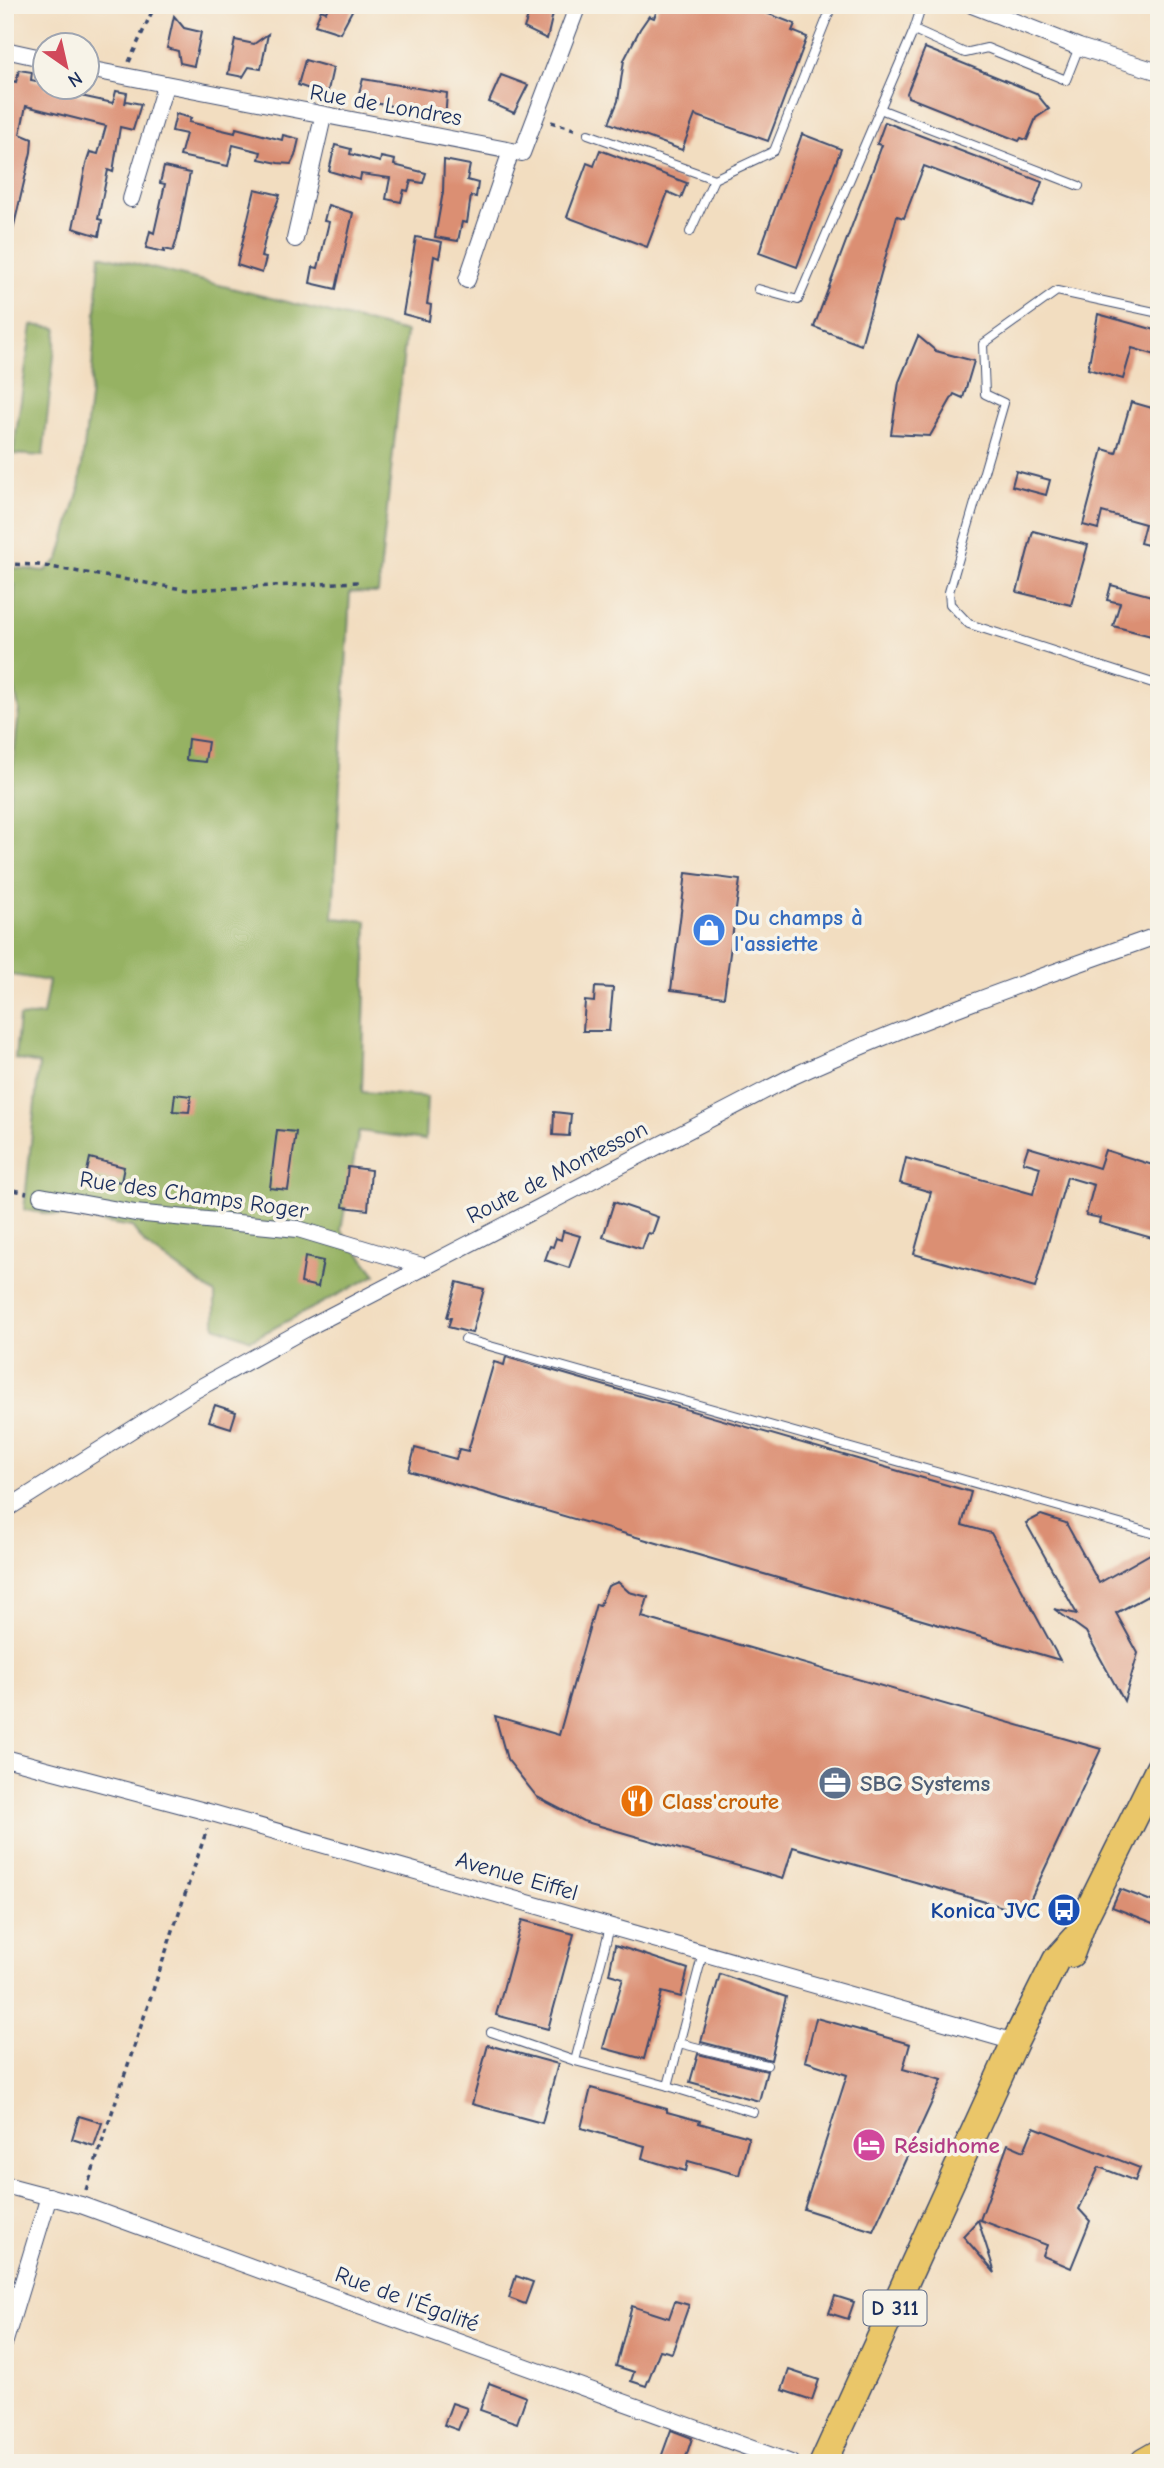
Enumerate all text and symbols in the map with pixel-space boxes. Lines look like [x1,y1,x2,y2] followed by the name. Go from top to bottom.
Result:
[32,32,102,102] north arrow
[64,67,86,92] text: N
[308,78,464,132] street label: Rue de Londres
[734,904,863,957] place label: Du champs à l'assiette
[690,911,728,949] shop icon: Du champs à l'assiette
[462,1115,652,1229] street label: Route de Montesson
[78,1166,311,1225] street label: Rue des Champs Roger
[816,1764,854,1802] office icon: SBG Systems
[860,1770,990,1797] place label: SBG Systems
[618,1782,656,1820] restaurant icon: Class'croute
[662,1788,779,1815] place label: Class'croute
[453,1846,581,1906] street label: Avenue Eiffel
[1045,1891,1083,1929] bus stop icon: Konica JVC
[930,1897,1040,1924] place label: Konica JVC
[850,2126,888,2164] hotel icon: Résidhome
[894,2132,1000,2159] place label: Résidhome
[331,2260,483,2338] street label: Rue de l'Égalité
[864,2290,926,2326] road number: D 311

